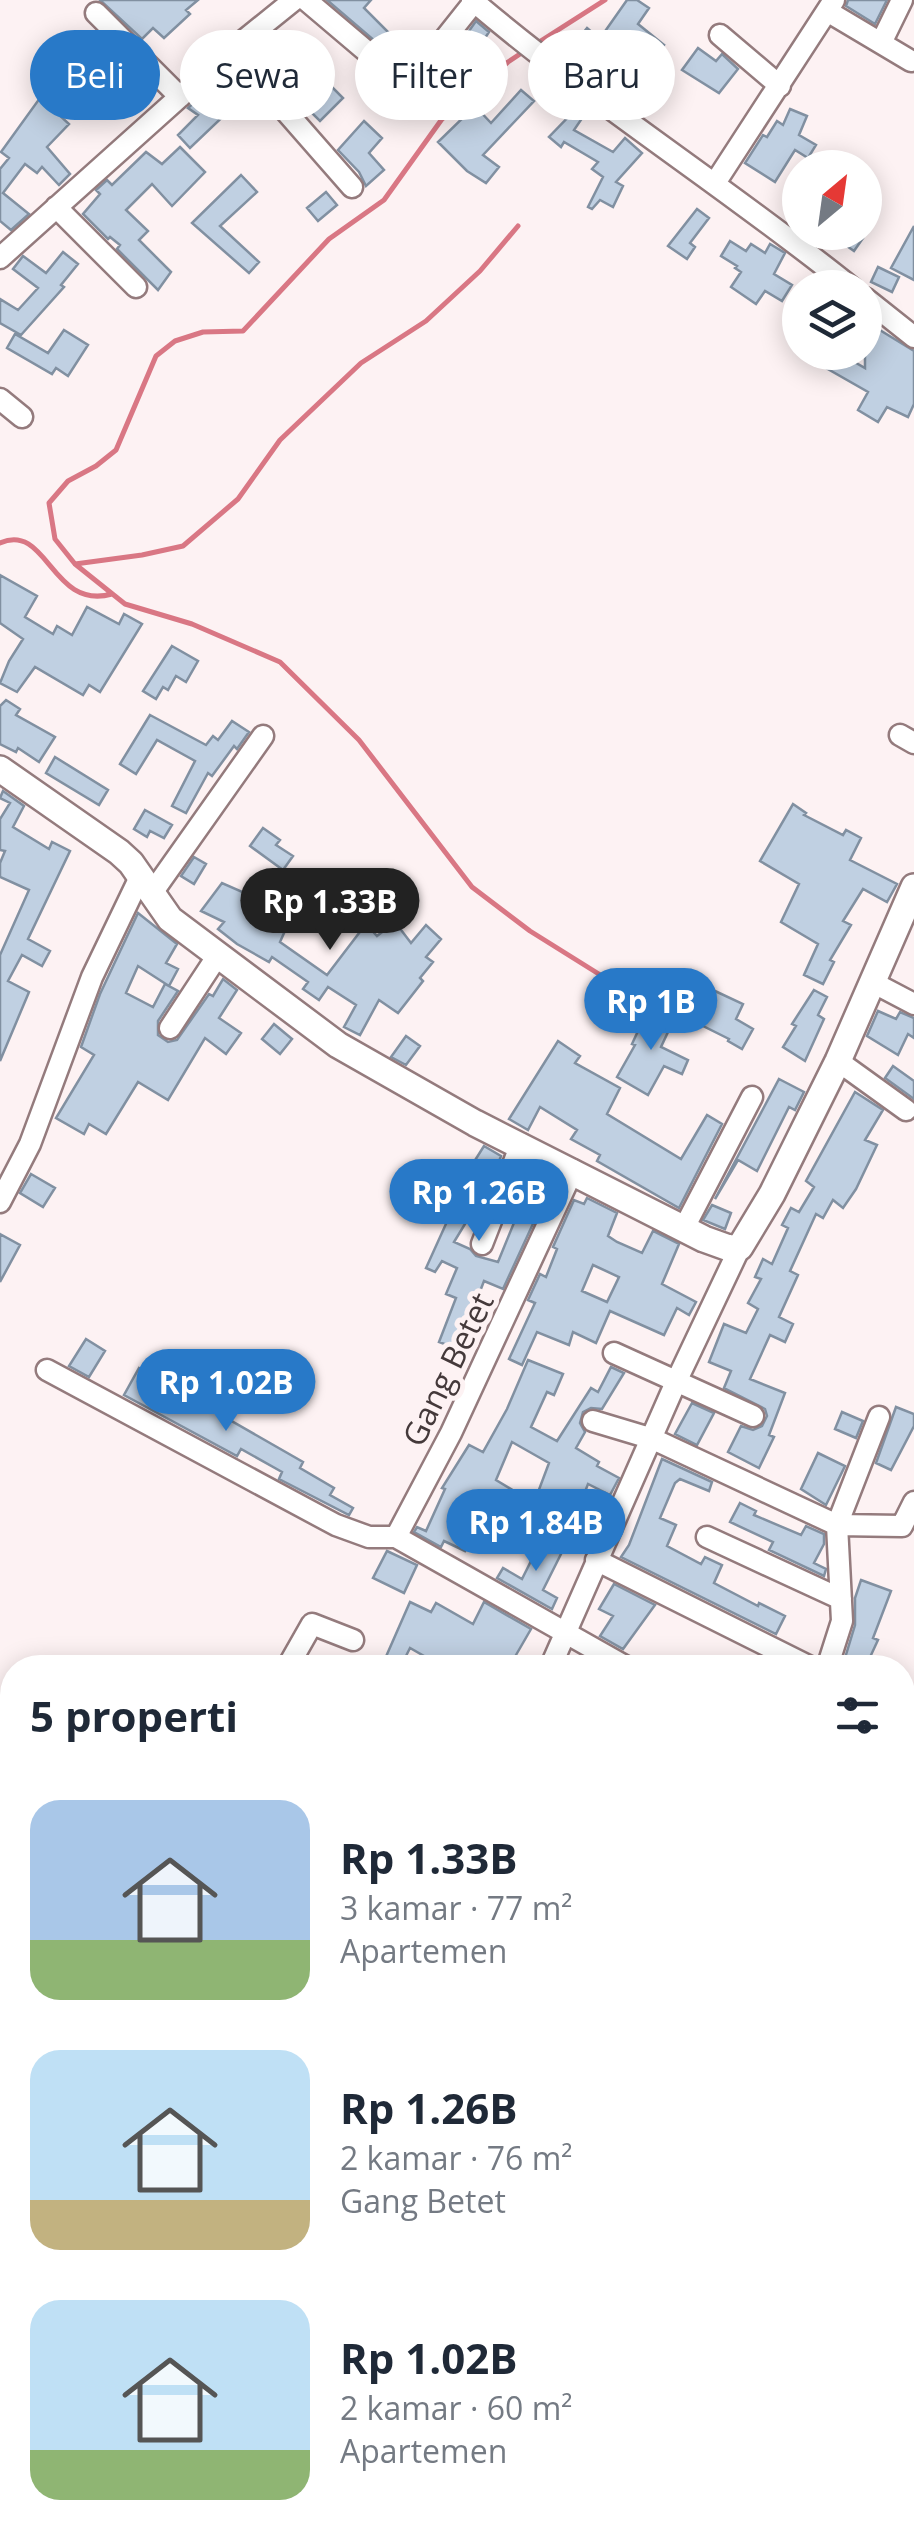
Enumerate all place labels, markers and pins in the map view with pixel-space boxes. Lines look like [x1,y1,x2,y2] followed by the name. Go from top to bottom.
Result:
[227,868,433,953] pin: Rp 1.33B
[581,968,721,1053] pin: Rp 1B
[376,1159,582,1244] pin: Rp 1.26B
[123,1349,329,1434] pin: Rp 1.02B
[433,1489,639,1574] pin: Rp 1.84B

